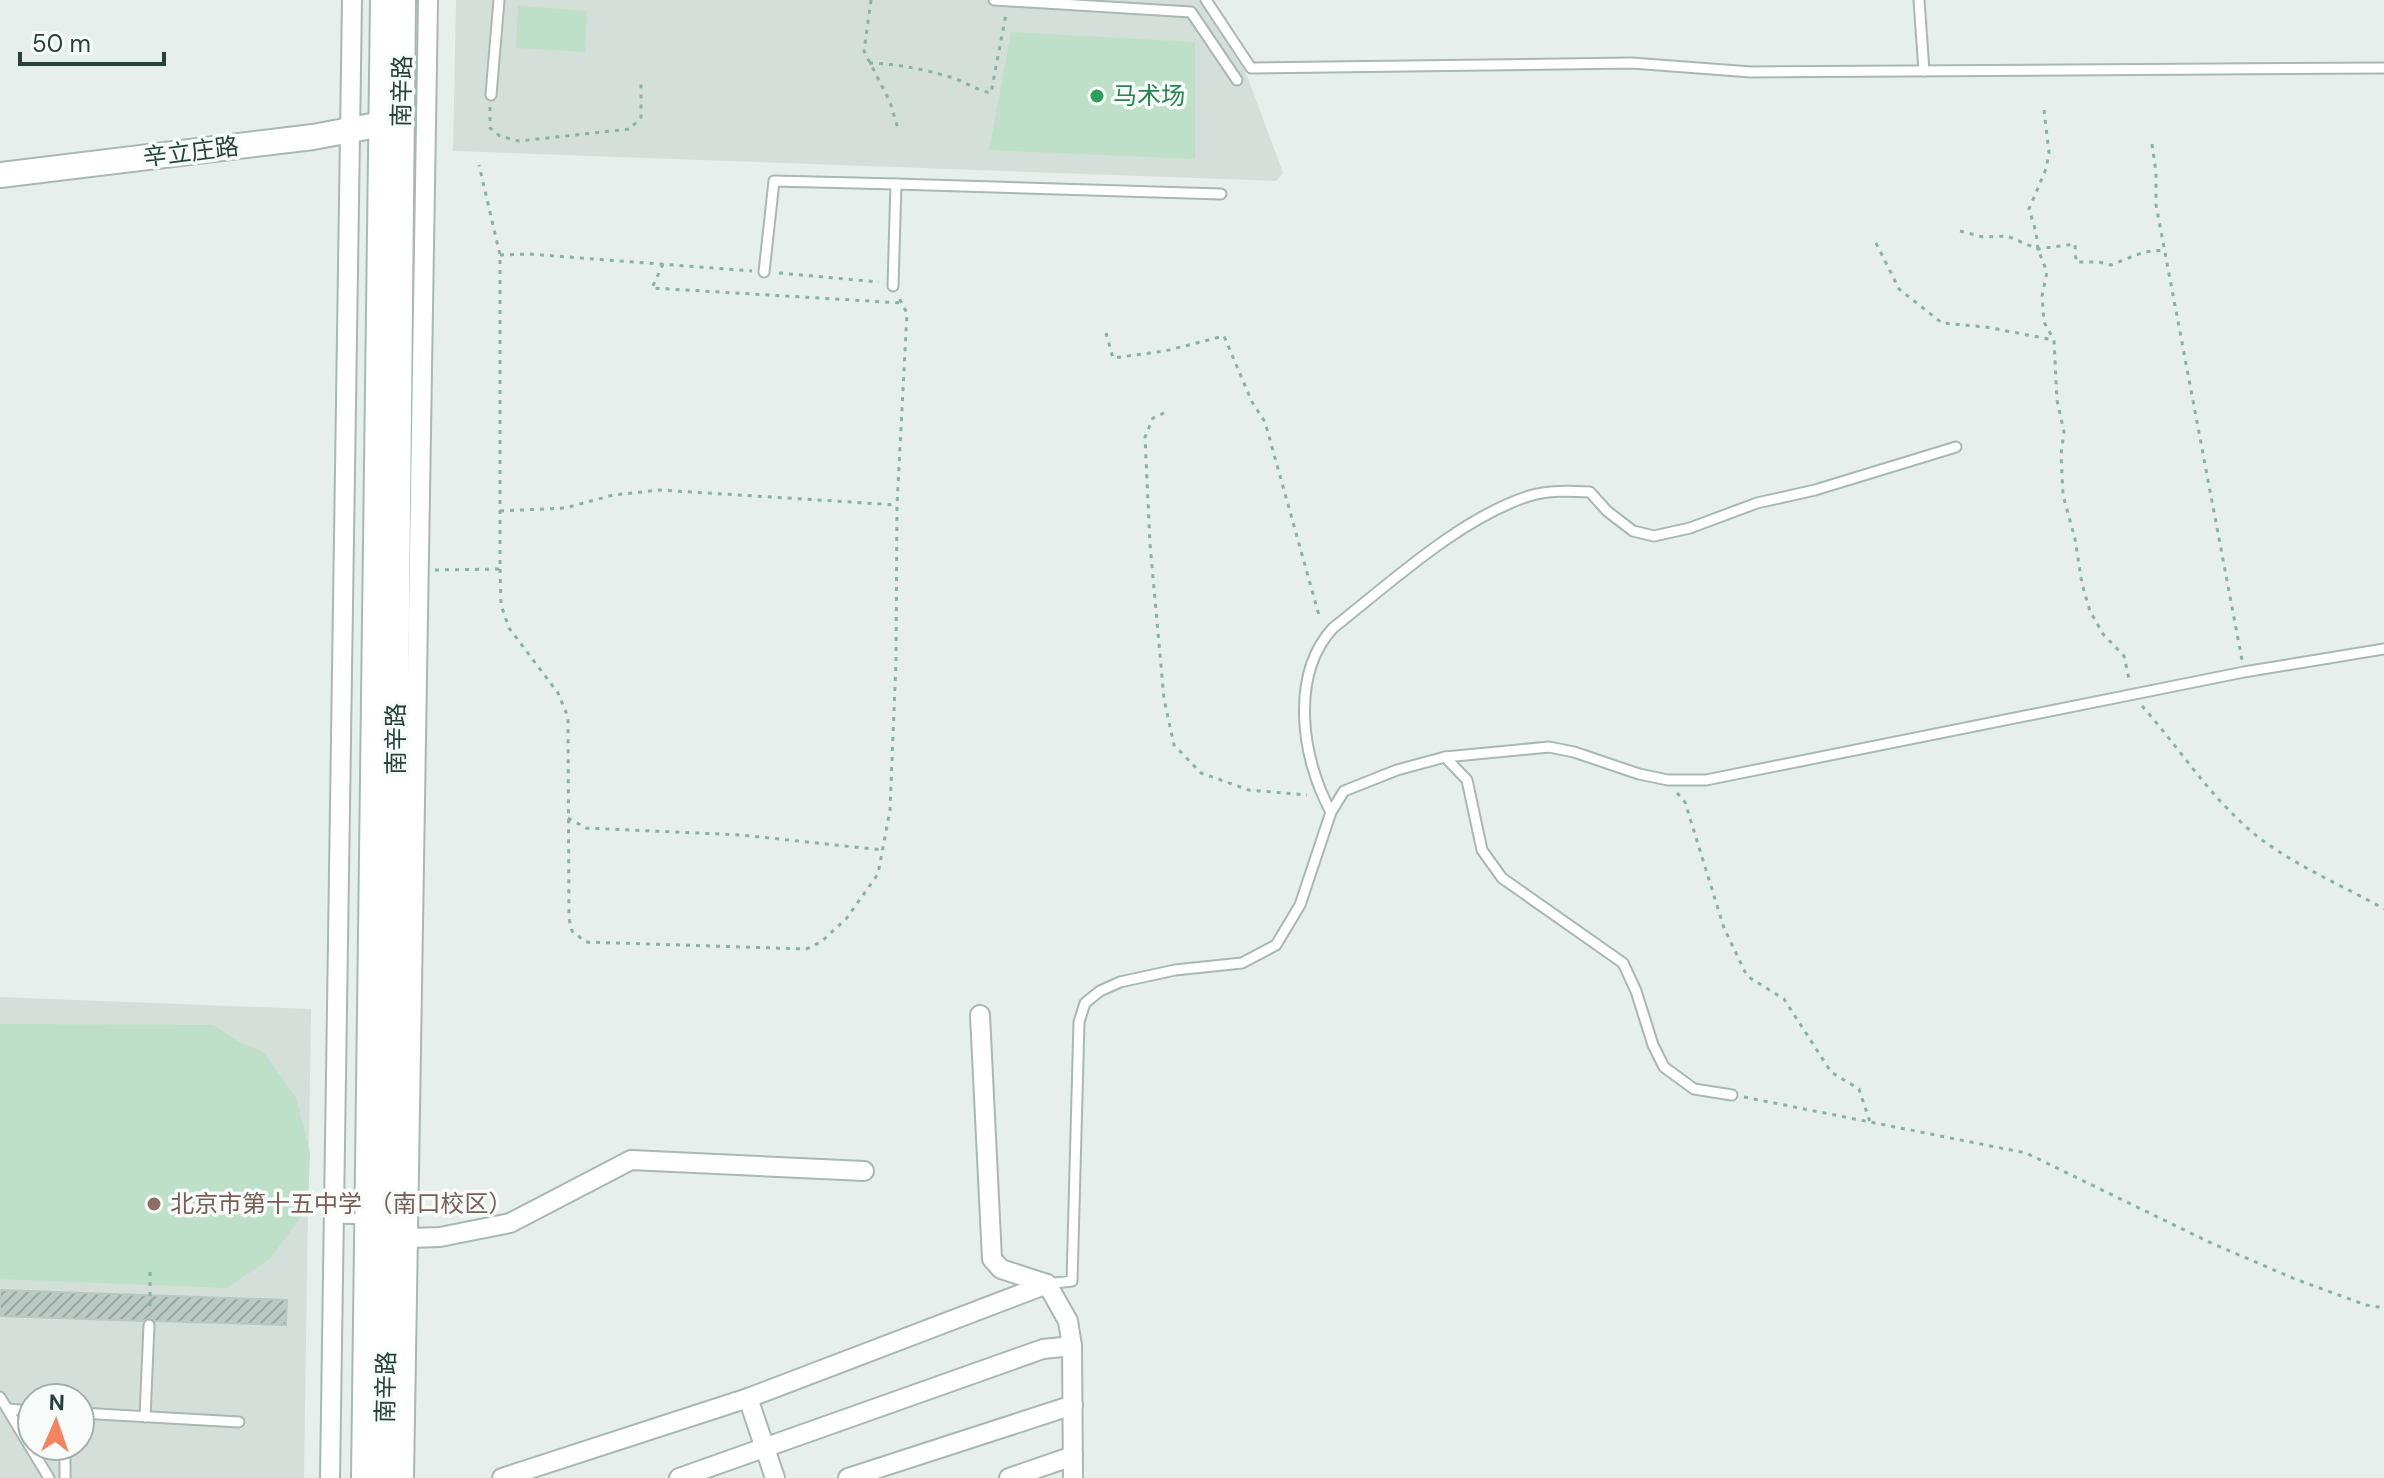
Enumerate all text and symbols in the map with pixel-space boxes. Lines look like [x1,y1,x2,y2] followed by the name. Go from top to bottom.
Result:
[20,16,164,66] scale bar
[32,28,91,59] text: 50 m
[385,55,418,127] street label: 南辛路
[1113,80,1185,111] place label: 马术场
[1088,87,1106,105] marker: 马术场
[141,130,240,173] street label: 辛立庄路
[380,703,411,775] street label: 南辛路
[170,1188,512,1219] place label: 北京市第十五中学 （南口校区）
[145,1195,163,1213] marker: 北京市第十五中学 （南口校区）
[369,1351,402,1423] street label: 南辛路
[16,1382,96,1462] north arrow
[48,1388,65,1417] text: N

